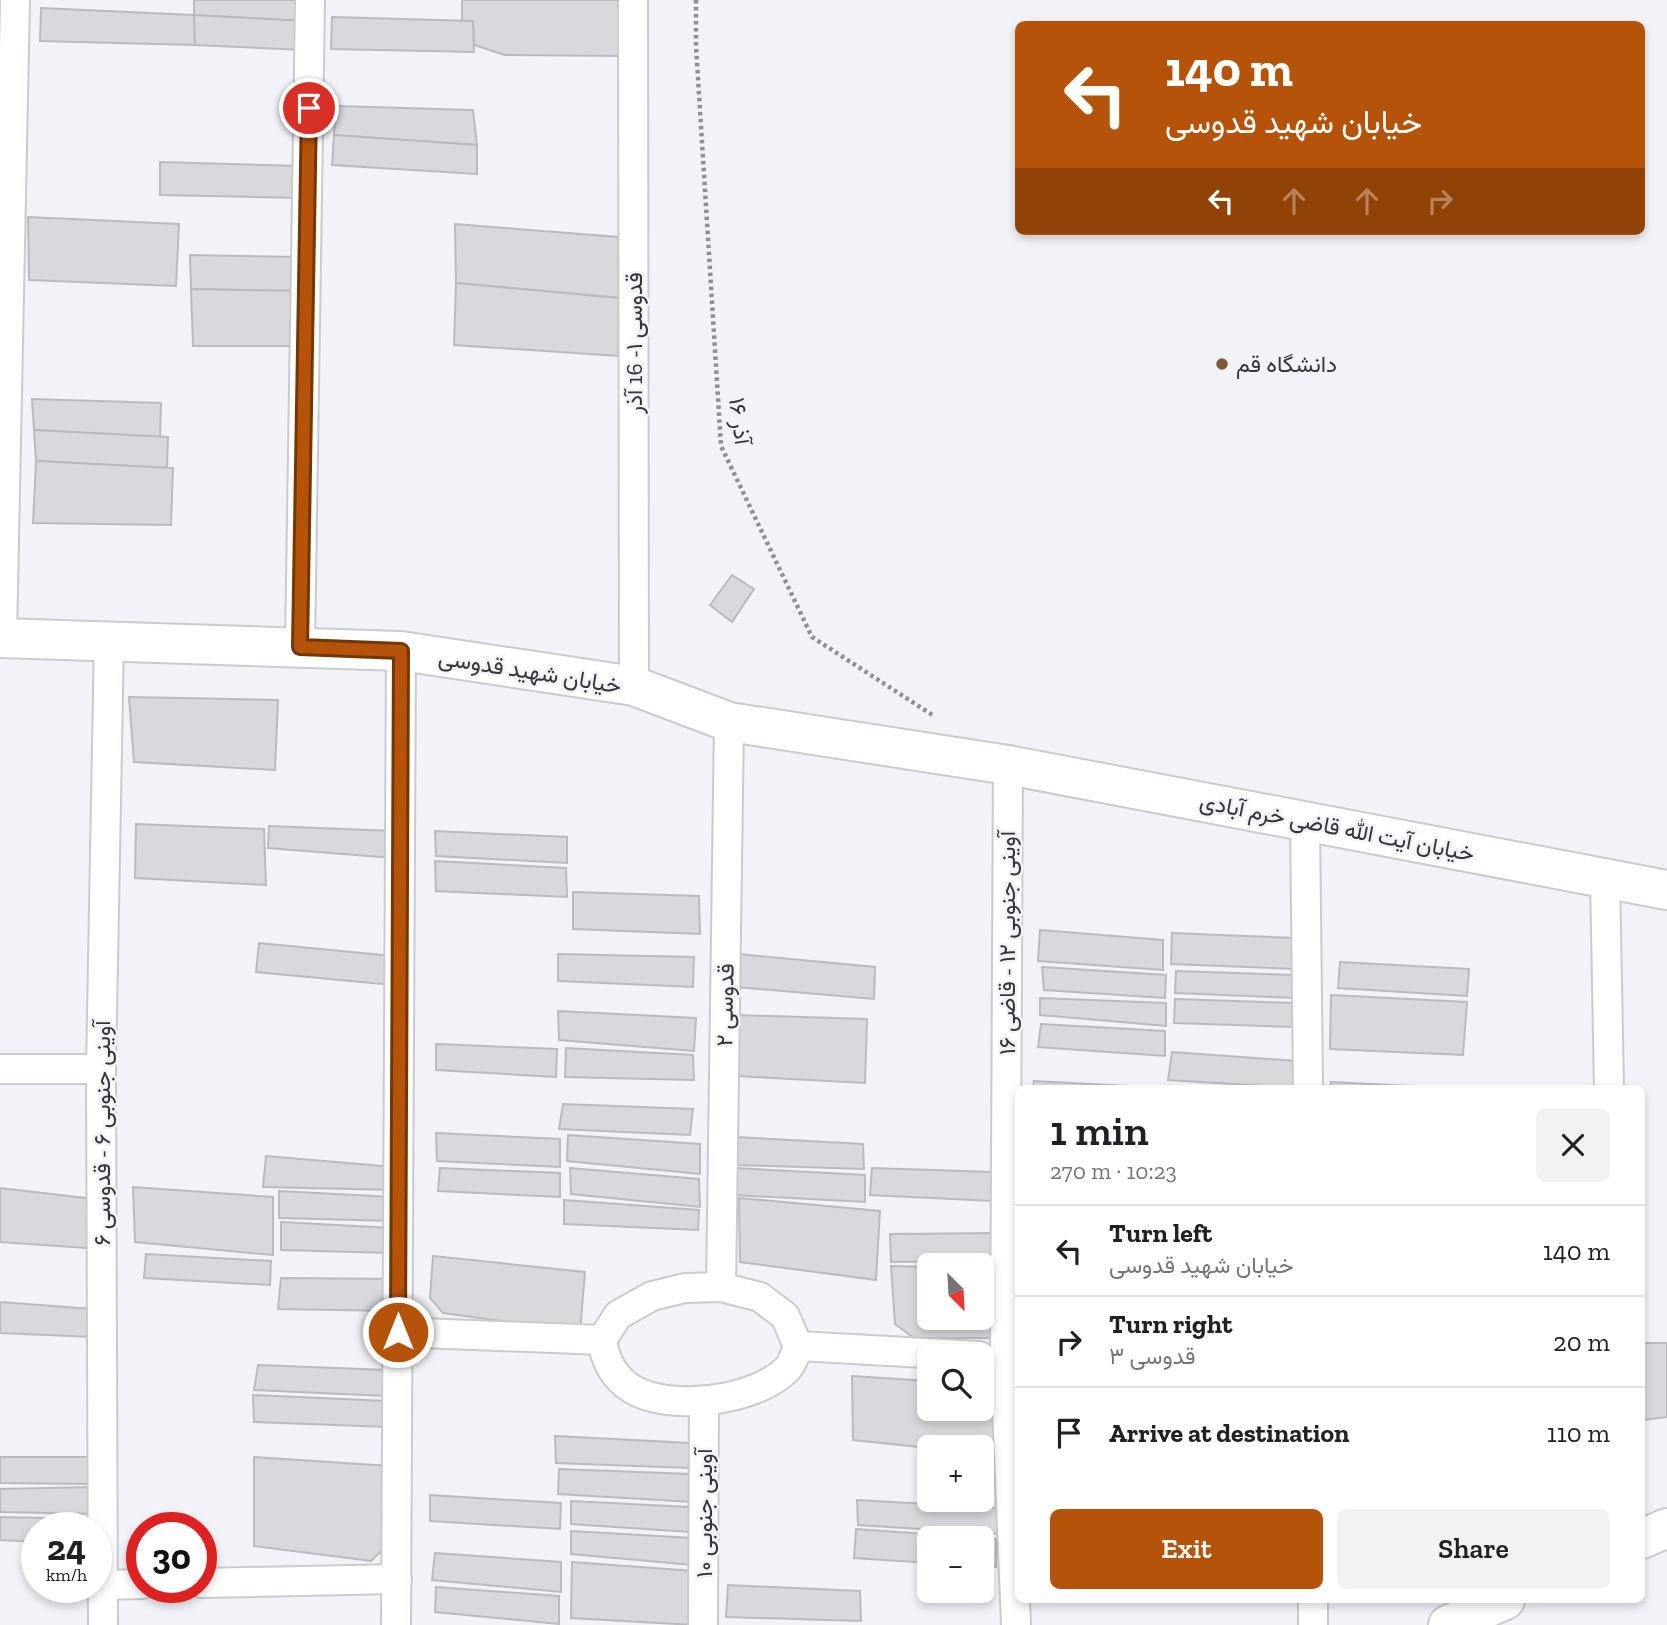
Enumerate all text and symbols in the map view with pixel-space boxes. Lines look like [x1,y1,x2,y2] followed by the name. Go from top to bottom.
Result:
[1165,40,1293,99] text: 140 m
[1050,49,1141,140] icon: left
[279,78,339,138] pin
[290,89,328,127] icon: arrive
[1165,103,1422,141] text: خیابان شهید قدوسی
[1202,182,1240,220] icon: left
[1275,182,1313,220] icon: ahead
[1348,182,1386,220] icon: ahead
[1421,182,1459,220] icon: right
[620,272,649,415] street label: قدوسی ۱- 16 آذر
[1236,350,1337,379] place label: دانشگاه قم
[1214,356,1230,372] marker: دانشگاه قم
[722,396,757,448] street label: ۱۶ آذر
[436,643,623,700] street label: خیابان شهید قدوسی
[1197,787,1477,868] street label: خیابان آیت الله قاضی خرم آبادی
[993,829,1022,1055] street label: آوینی جنوبی ۱۲ - قاضی ۱۶
[710,963,740,1047] street label: قدوسی ۲
[88,1019,117,1246] street label: آوینی جنوبی ۶ - قدوسی ۶
[1050,1105,1149,1156] text: 1 min
[1536,1108,1610,1182] button: close
[1050,1157,1177,1185] text: 270 m · 10:23
[1109,1217,1212,1249] text: Turn left
[1050,1232,1088,1270] icon: left
[1543,1235,1610,1267] text: 140 m
[1109,1251,1294,1279] text: خیابان شهید قدوسی
[917,1253,994,1330] north arrow
[917,1253,994,1603] map controls
[361,1295,435,1369] position arrow
[1109,1308,1232,1340] text: Turn right
[1050,1323,1088,1361] icon: right
[1553,1326,1610,1358] text: 20 m
[1109,1342,1195,1370] text: قدوسی ۳
[917,1344,994,1421] button: search
[1050,1414,1088,1452] icon: arrive
[1109,1417,1349,1449] text: Arrive at destination
[1547,1417,1610,1449] text: 110 m
[917,1435,994,1512] button: +
[690,1447,719,1578] street label: آوینی جنوبی ۱۰
[1050,1509,1323,1589] button: Exit
[1337,1509,1610,1589] button: Share
[126,1512,217,1603] speed limit sign: 30
[917,1526,994,1603] button: −
[47,1527,86,1569] text: 24
[46,1564,87,1586] text: km/h

